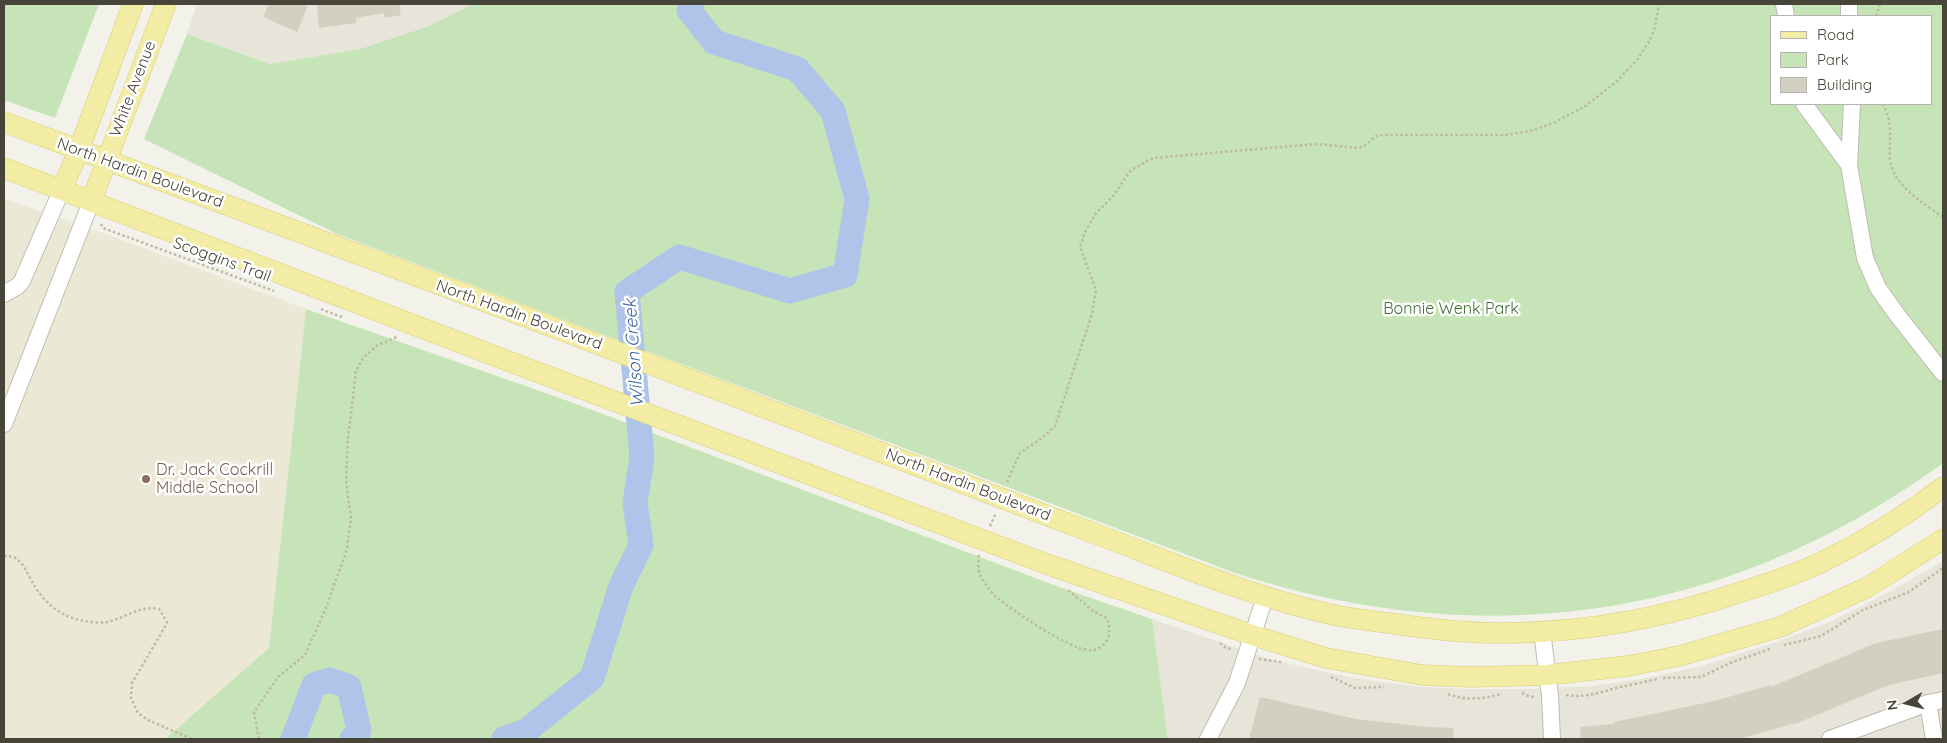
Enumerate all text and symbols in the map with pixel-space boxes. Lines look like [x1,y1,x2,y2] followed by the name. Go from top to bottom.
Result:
[1770,15,1932,105] legend
[1817,25,1854,44] text: Road
[106,38,160,140] street label: White Avenue
[1817,50,1849,69] text: Park
[1817,75,1872,94] text: Building
[54,134,226,212] street label: North Hardin Boulevard
[170,233,274,287] street label: Scoggins Trail
[433,276,605,354] street label: North Hardin Boulevard
[619,298,649,408] water label: Wilson Creek
[1383,299,1519,319] park label: Bonnie Wenk Park
[883,445,1053,525] street label: North Hardin Boulevard
[156,460,273,498] place label: Dr. Jack Cockrill Middle School
[140,473,152,485] marker: Dr. Jack Cockrill Middle School
[1882,678,1932,728] north arrow
[1883,699,1902,711] text: N

